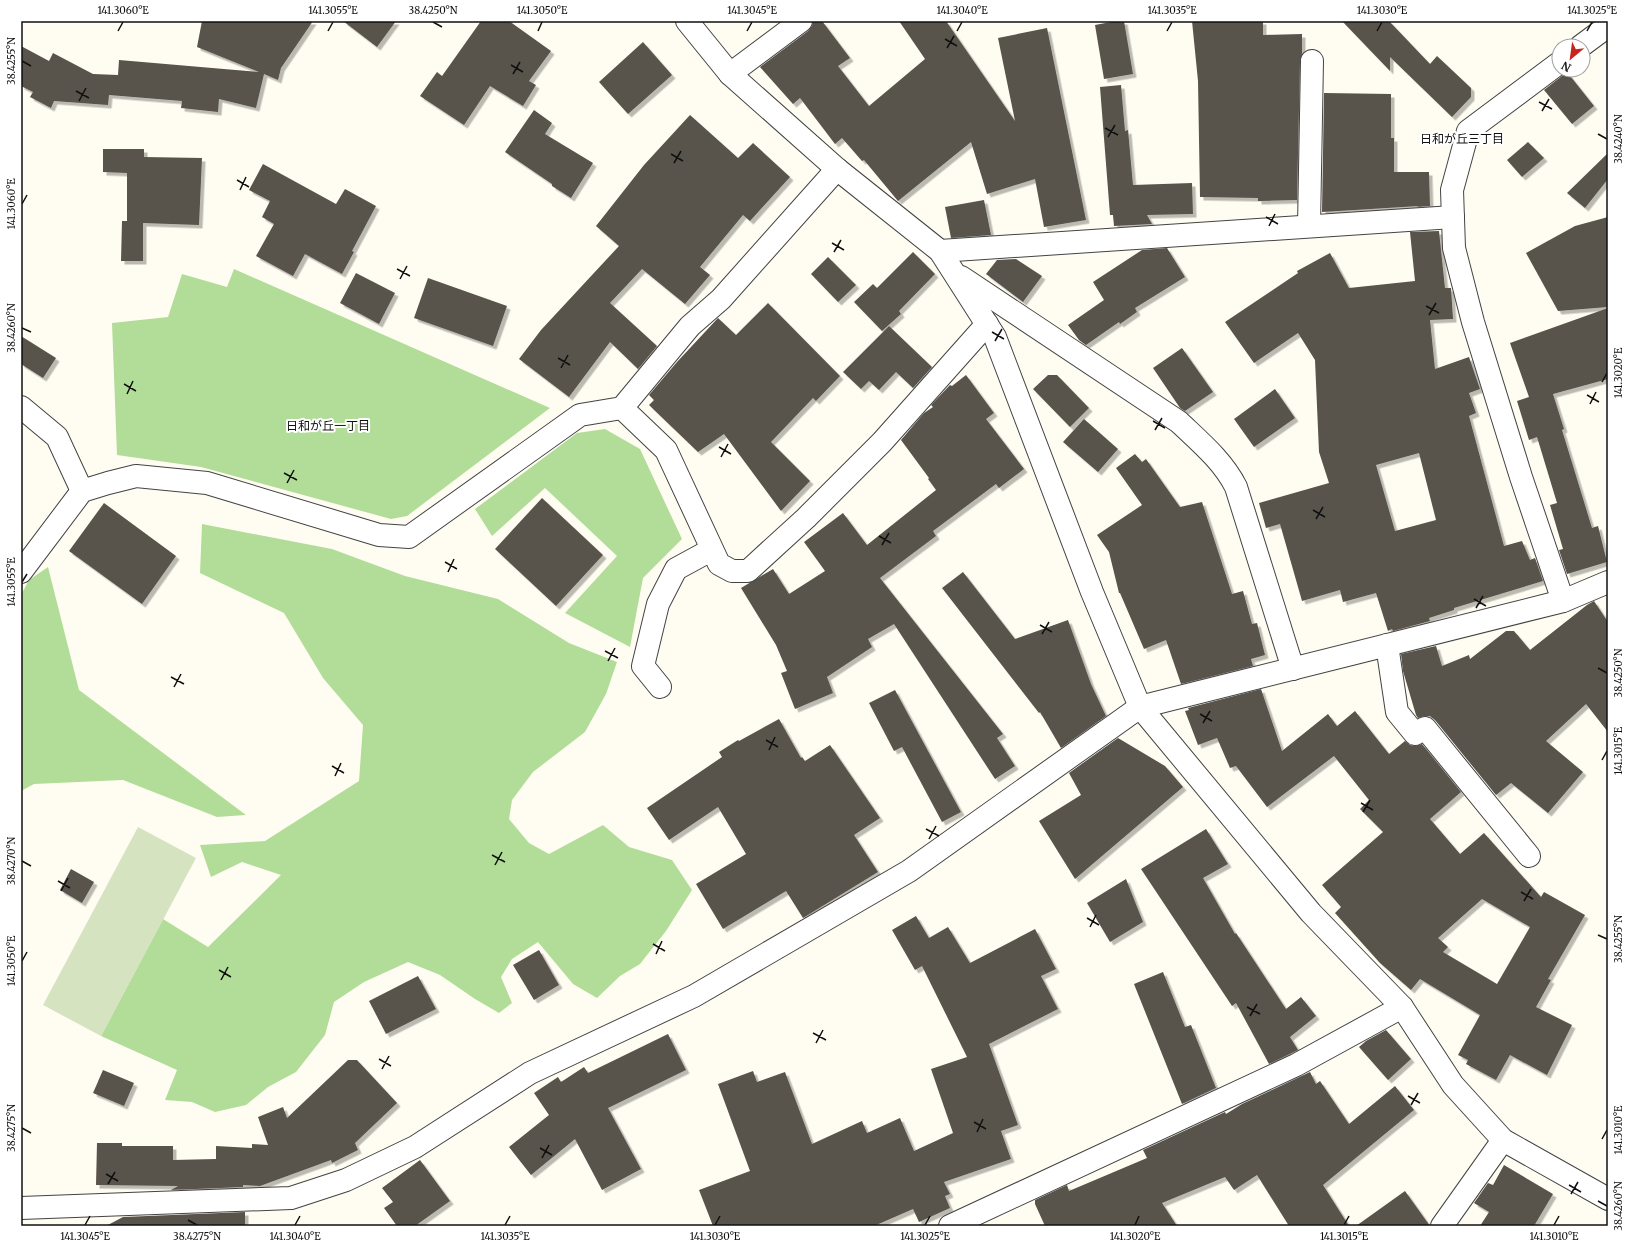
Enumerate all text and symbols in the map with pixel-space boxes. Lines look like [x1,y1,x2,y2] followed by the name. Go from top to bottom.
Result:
[97,4,149,17] text: 141.3060°E
[308,4,358,17] text: 141.3055°E
[409,4,458,17] text: 38.4250°N
[517,4,568,17] text: 141.3050°E
[727,4,777,17] text: 141.3045°E
[936,4,988,17] text: 141.3040°E
[1147,4,1197,17] text: 141.3035°E
[1357,4,1408,17] text: 141.3030°E
[1567,4,1617,17] text: 141.3025°E
[5,37,18,85] text: 38.4255°N
[1551,38,1591,78] north arrow
[1559,58,1573,75] text: N
[1612,114,1625,164] text: 38.4240°N
[1420,131,1504,146] district label: 日和が丘三丁目
[5,178,18,230] text: 141.3060°E
[5,303,18,353] text: 38.4260°N
[1612,347,1625,398] text: 141.3020°E
[286,418,370,433] district label: 日和が丘一丁目
[5,557,18,607] text: 141.3055°E
[1612,648,1625,697] text: 38.4250°N
[1612,726,1625,775] text: 141.3015°E
[5,836,18,885] text: 38.4270°N
[1612,915,1625,963] text: 38.4255°N
[5,935,18,986] text: 141.3050°E
[5,1104,18,1152] text: 38.4275°N
[1612,1105,1625,1154] text: 141.3010°E
[1612,1181,1625,1231] text: 38.4260°N
[60,1230,110,1243] text: 141.3045°E
[173,1230,221,1243] text: 38.4275°N
[269,1230,321,1243] text: 141.3040°E
[480,1230,530,1243] text: 141.3035°E
[690,1230,741,1243] text: 141.3030°E
[900,1230,950,1243] text: 141.3025°E
[1110,1230,1161,1243] text: 141.3020°E
[1320,1230,1369,1243] text: 141.3015°E
[1530,1230,1579,1243] text: 141.3010°E

